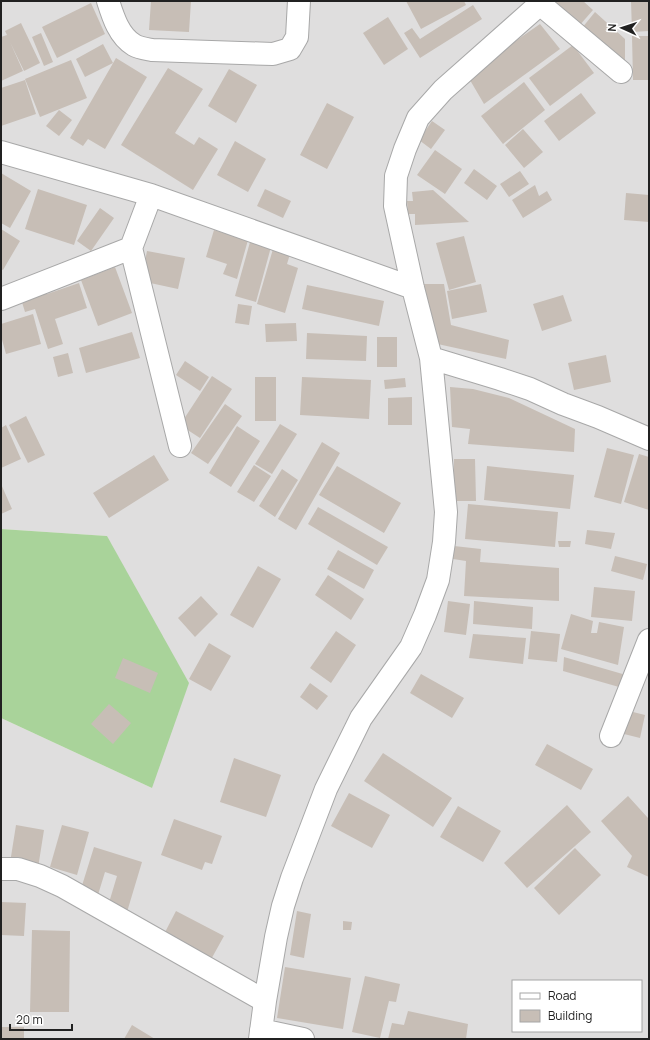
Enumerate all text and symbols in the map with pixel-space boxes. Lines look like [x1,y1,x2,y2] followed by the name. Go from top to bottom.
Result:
[602,8,642,48] north arrow
[604,23,619,32] text: N
[512,980,642,1032] legend
[548,987,576,1004] text: Road
[10,1006,72,1032] scale bar
[548,1007,592,1024] text: Building
[16,1011,43,1028] text: 20 m

